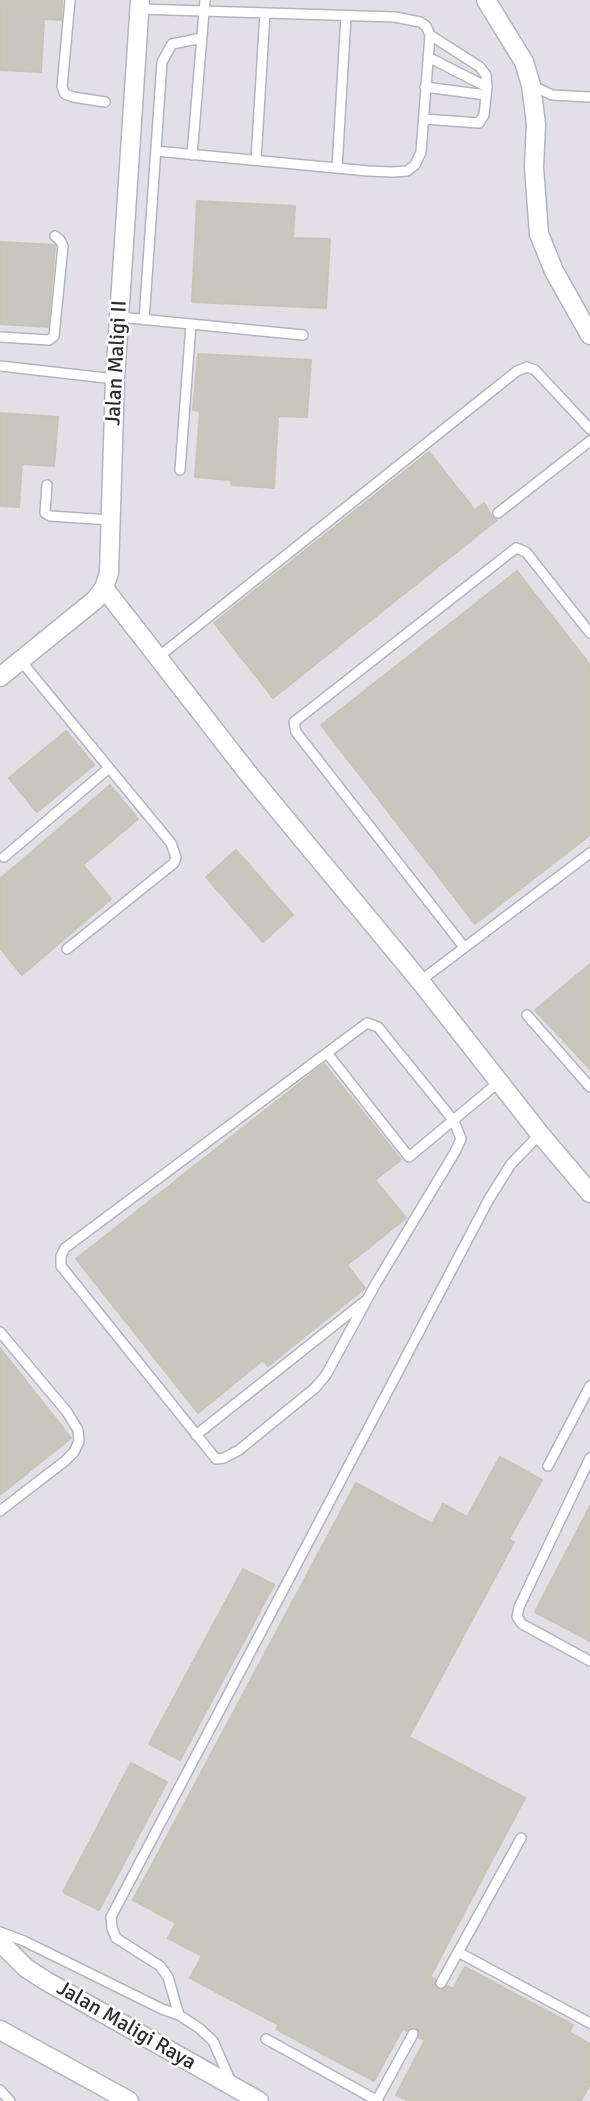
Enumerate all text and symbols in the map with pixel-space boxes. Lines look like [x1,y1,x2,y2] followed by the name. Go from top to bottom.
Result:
[101,300,133,426] street label: Jalan Maligi II
[52,1976,200,2076] street label: Jalan Maligi Raya

